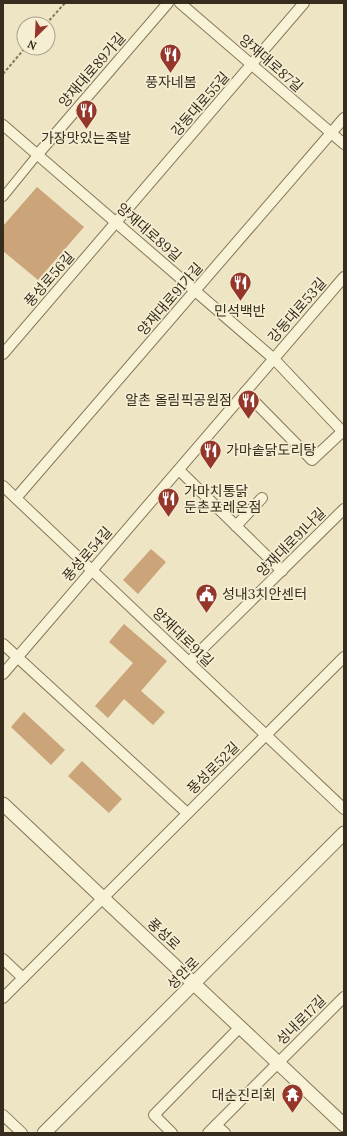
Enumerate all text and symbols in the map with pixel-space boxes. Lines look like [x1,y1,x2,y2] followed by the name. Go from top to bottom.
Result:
[16,16,56,56] north arrow
[55,29,129,111] street label: 양재대로89가길
[235,30,307,96] street label: 양재대로87길
[25,37,39,53] text: N
[158,41,184,74] restaurant icon: 풍자네봄
[167,68,233,140] street label: 강동대로55길
[145,73,197,91] place label: 풍자네봄
[73,97,99,130] restaurant icon: 가장맛있는족발
[41,129,131,147] place label: 가장맛있는족발
[113,199,185,265] street label: 양재대로89길
[20,248,78,310] street label: 풍성로56길
[134,259,206,339] street label: 양재대로91가길
[227,270,253,303] restaurant icon: 민석백반
[264,274,330,346] street label: 강동대로53길
[214,302,266,320] place label: 민석백반
[235,387,261,420] restaurant icon: 알촌 올림픽공원점
[125,391,232,409] place label: 알촌 올림픽공원점
[198,437,224,470] restaurant icon: 가마솥닭도리탕
[226,441,316,459] place label: 가마솥닭도리탕
[184,482,261,516] place label: 가마치통닭 둔촌포레온점
[155,486,181,519] restaurant icon: 가마치통닭 둔촌포레온점
[253,504,329,580] street label: 양재대로91나길
[58,523,116,585] street label: 풍성로54길
[194,581,220,614] public building icon: 성내3치안센터
[222,585,307,603] place label: 성내3치안센터
[149,604,217,670] street label: 양재대로91길
[183,738,243,798] street label: 풍성로52길
[144,914,184,954] street label: 풍성로
[163,953,203,993] street label: 성안로
[272,991,330,1049] street label: 성내로17길
[279,1082,305,1115] temple icon: 대순진리회
[212,1086,276,1104] place label: 대순진리회

